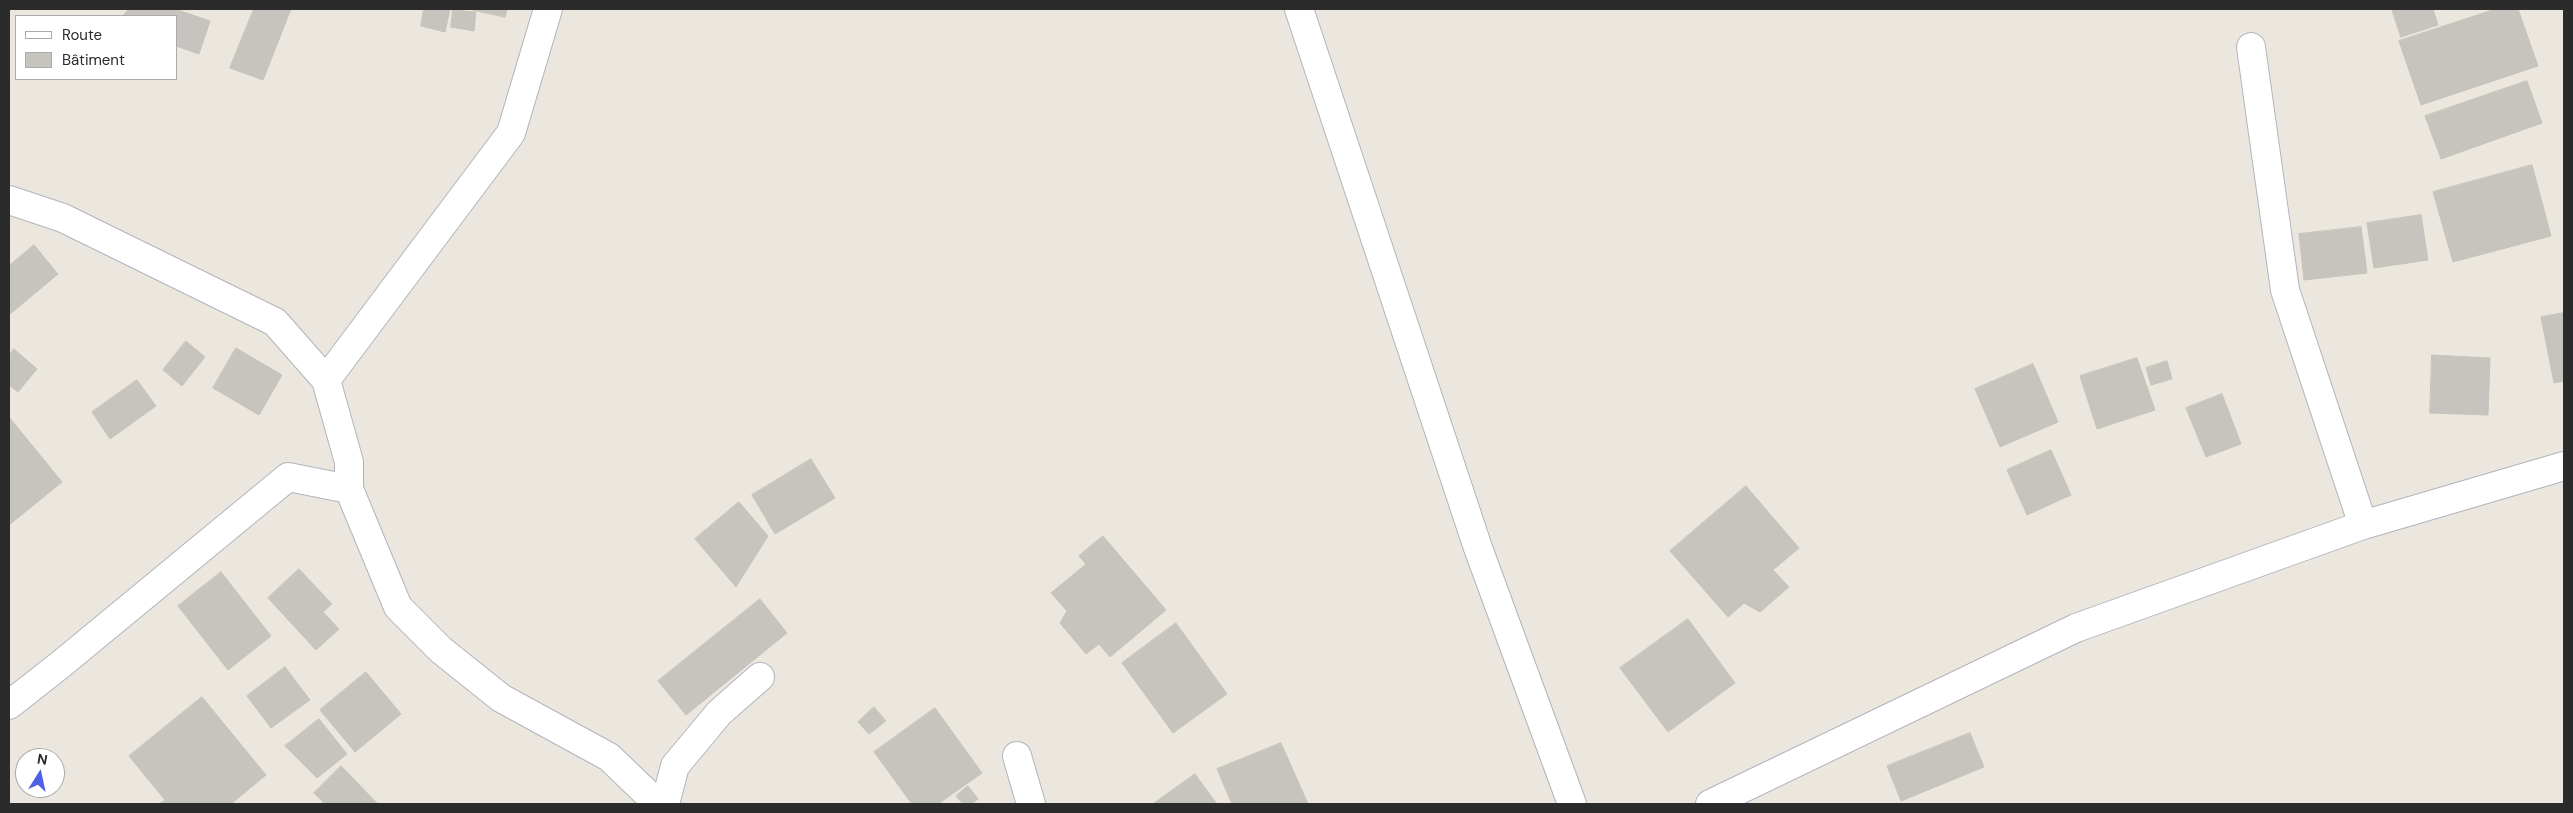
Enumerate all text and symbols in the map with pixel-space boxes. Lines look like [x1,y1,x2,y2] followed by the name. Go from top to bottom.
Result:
[15,15,178,80] legend
[62,25,102,45] text: Route
[62,50,125,70] text: Bâtiment
[15,748,65,798] north arrow
[36,749,49,769] text: N

